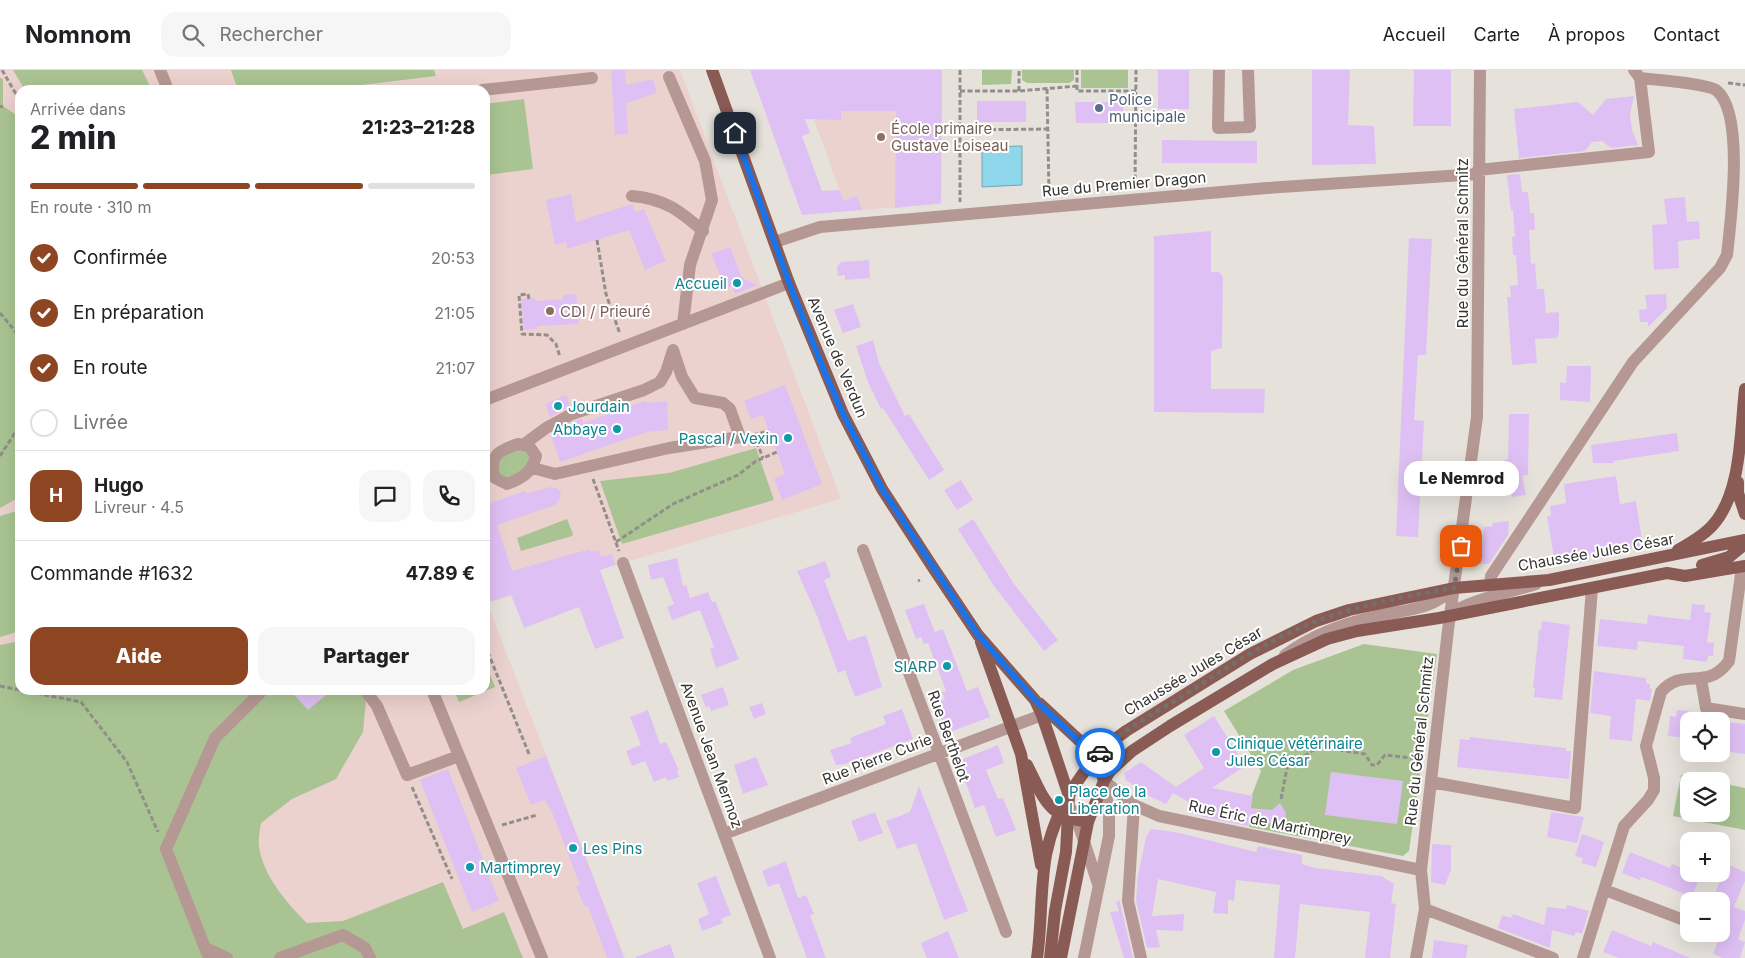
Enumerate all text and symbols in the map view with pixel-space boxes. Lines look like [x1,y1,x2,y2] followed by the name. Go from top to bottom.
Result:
[161,12,511,57] search box
[25,20,131,49] text: Nomnom
[179,21,207,49] icon: search
[219,23,323,46] text: Rechercher
[1383,24,1446,45] text: Accueil
[1474,24,1520,45] text: Carte
[1548,24,1625,45] text: À propos
[1653,24,1720,45] text: Contact
[1109,90,1186,126] place label: Police municipale
[30,99,126,119] text: Arrivée dans
[1093,102,1105,114] marker: Police municipale
[714,112,756,154] pin
[362,116,475,139] text: 21:23–21:28
[30,118,116,157] text: 2 min
[721,119,749,147] icon: home
[891,119,1008,155] place label: École primaire Gustave Loiseau
[875,131,887,143] marker: École primaire Gustave Loiseau
[1453,158,1472,328] street label: Rue du Général Schmitz
[1041,167,1207,201] street label: Rue du Premier Dragon
[30,197,151,217] text: En route · 310 m
[30,244,58,272] icon: check
[73,246,167,269] text: Confirmée
[431,248,475,268] text: 20:53
[675,274,727,293] place label: Accueil
[731,277,743,289] marker: Accueil
[804,294,872,420] street label: Avenue de Verdun
[30,299,58,327] icon: check
[73,301,204,324] text: En préparation
[560,302,651,321] place label: CDI / Prieuré
[434,303,475,323] text: 21:05
[544,305,556,317] marker: CDI / Prieuré
[30,354,58,382] icon: check
[73,356,148,379] text: En route
[435,358,475,378] text: 21:07
[568,397,630,416] place label: Jourdain
[552,400,564,412] marker: Jourdain
[73,411,128,434] text: Livrée
[553,420,607,439] place label: Abbaye
[611,423,623,435] marker: Abbaye
[679,429,778,448] place label: Pascal / Vexin
[782,432,794,444] marker: Pascal / Vexin
[1404,461,1518,496] callout: Le Nemrod
[1419,468,1504,488] text: Le Nemrod
[359,470,411,522] button: chat
[423,470,475,522] button: phone
[94,474,144,497] text: Hugo
[49,484,63,507] text: H
[94,497,184,517] text: Livreur · 4.5
[1440,525,1482,567] pin
[1516,529,1676,575] street label: Chaussée Jules César
[1447,532,1475,560] icon: bag
[30,562,193,585] text: Commande #1632
[405,562,475,585] text: 47.89 €
[1120,622,1266,720] street label: Chaussée Jules César
[30,627,248,685] button: Aide
[258,627,475,685] button: Partager
[1401,655,1437,827] street label: Rue du Général Schmitz
[894,657,937,676] place label: SIARP
[941,660,953,672] marker: SIARP
[677,679,747,831] street label: Avenue Jean Mermoz
[924,688,974,784] street label: Rue Berthelot
[1680,712,1730,942] map controls
[1680,712,1730,762] button: locate
[1075,728,1125,778] courier
[820,729,934,789] street label: Rue Pierre Curie
[1226,734,1363,770] place label: Clinique vétérinaire Jules César
[1086,739,1114,767] icon: car
[1210,746,1222,758] marker: Clinique vétérinaire Jules César
[1680,772,1730,822] button: layers
[1069,782,1146,818] place label: Place de la Libération
[1053,794,1065,806] marker: Place de la Libération
[1187,795,1354,849] street label: Rue Éric de Martimprey
[1680,832,1730,882] button: +
[583,839,642,858] place label: Les Pins
[567,842,579,854] marker: Les Pins
[480,858,562,877] place label: Martimprey
[464,861,476,873] marker: Martimprey
[1680,892,1730,942] button: −

